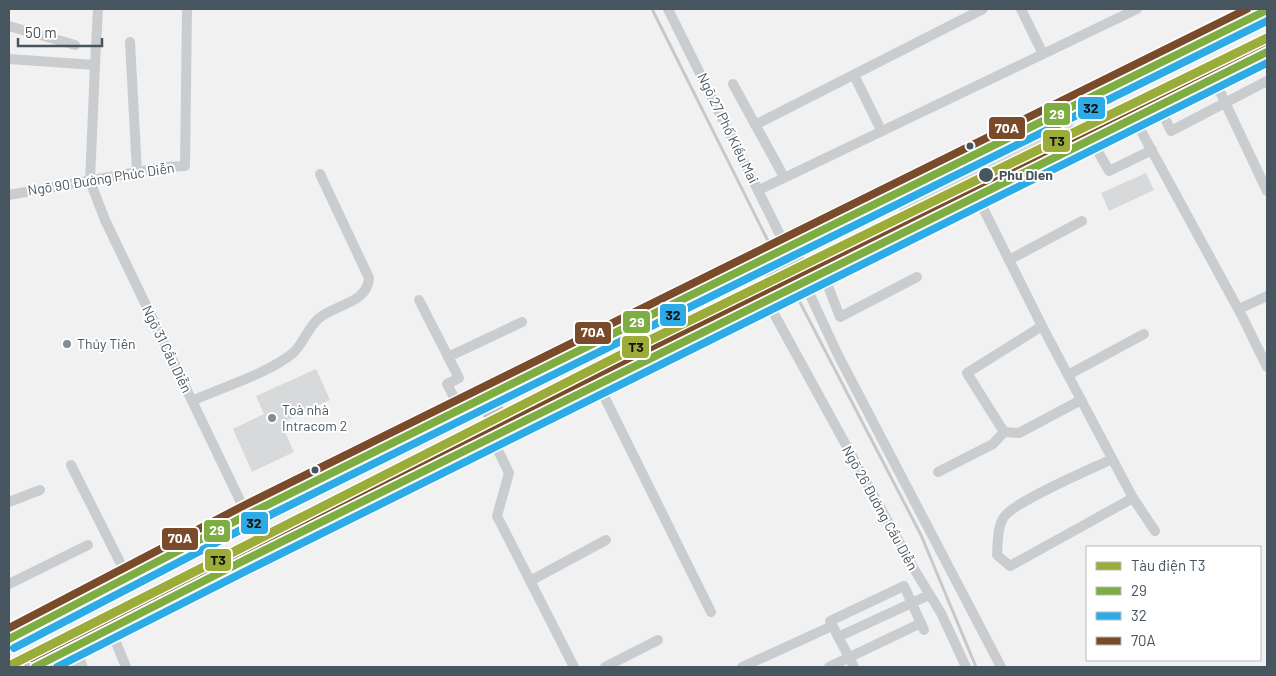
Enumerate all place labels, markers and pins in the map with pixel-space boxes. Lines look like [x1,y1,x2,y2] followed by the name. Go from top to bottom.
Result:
[965,141,975,151] unlabelled marker
[977,166,995,184] marker: Phu Dien
[999,166,1053,183] place label: Phu Dien
[77,335,136,352] place label: Thủy Tiên
[61,338,73,350] marker: Thủy Tiên
[282,401,347,434] place label: Toà nhà Intracom 2
[266,412,278,424] marker: Toà nhà Intracom 2
[310,465,320,475] unlabelled marker

